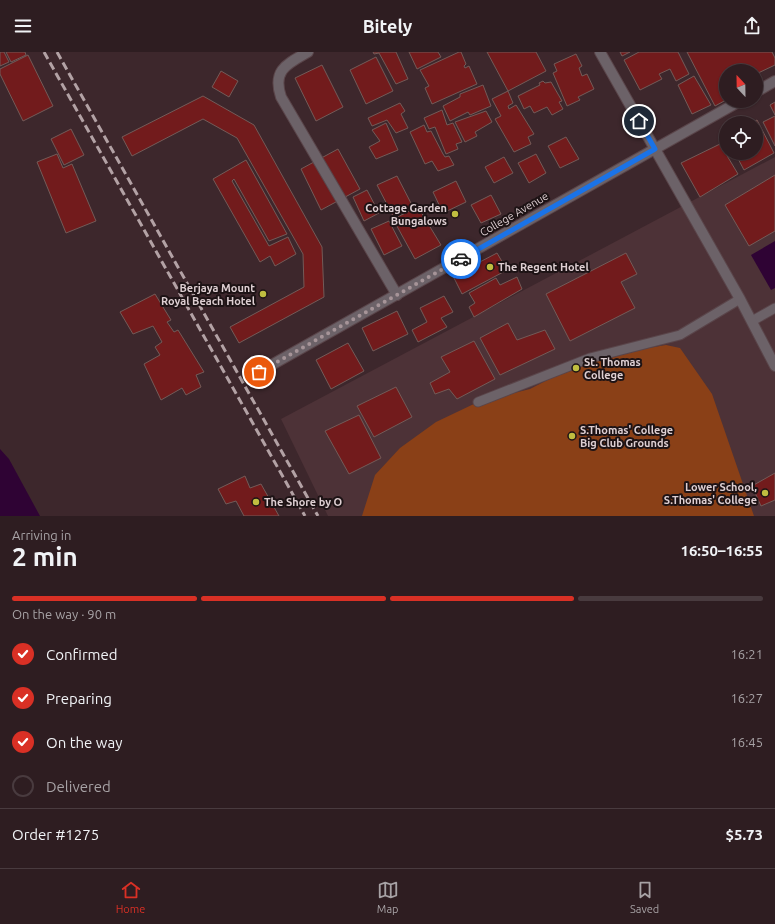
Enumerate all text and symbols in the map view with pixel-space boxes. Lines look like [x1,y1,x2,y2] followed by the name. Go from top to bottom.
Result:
[12,15,34,37] icon: menu
[741,15,763,37] icon: share
[363,16,412,36] text: Bitely
[719,64,763,108] north arrow
[719,64,763,160] map controls
[622,104,656,138] pin
[628,110,650,132] icon: home
[719,116,763,160] button: locate
[478,190,550,238] street label: College Avenue
[365,202,447,227] place label: Cottage Garden Bungalows
[450,209,460,219] marker: Cottage Garden Bungalows
[441,239,481,279] courier
[450,248,472,270] icon: car
[498,261,589,273] place label: The Regent Hotel
[485,262,495,272] marker: The Regent Hotel
[161,282,256,307] place label: Berjaya Mount Royal Beach Hotel
[258,289,268,299] marker: Berjaya Mount Royal Beach Hotel
[242,355,276,389] pin
[584,356,641,381] place label: St. Thomas College
[248,361,270,383] icon: bag
[571,363,581,373] marker: St. Thomas College
[580,424,673,449] place label: S.Thomas' College Big Club Grounds
[567,431,577,441] marker: S.Thomas' College Big Club Grounds
[664,481,757,506] place label: Lower School, S.Thomas' College
[760,488,770,498] marker: Lower School, S.Thomas' College
[264,496,343,508] place label: The Shore by O
[251,497,261,507] marker: The Shore by O
[12,528,71,542] text: Arriving in
[12,542,78,571] text: 2 min
[680,542,763,559] text: 16:50–16:55
[12,607,116,621] text: On the way · 90 m
[12,643,34,665] icon: check
[46,646,118,663] text: Confirmed
[730,647,763,661] text: 16:21
[12,687,34,709] icon: check
[46,690,112,707] text: Preparing
[730,691,763,705] text: 16:27
[12,731,34,753] icon: check
[46,734,122,751] text: On the way
[730,735,763,749] text: 16:45
[46,778,111,795] text: Delivered
[12,826,99,843] text: Order #1275
[725,826,763,843] text: $5.73
[116,879,145,915] tab: Home
[377,879,399,915] tab: Map
[630,879,659,915] tab: Saved

